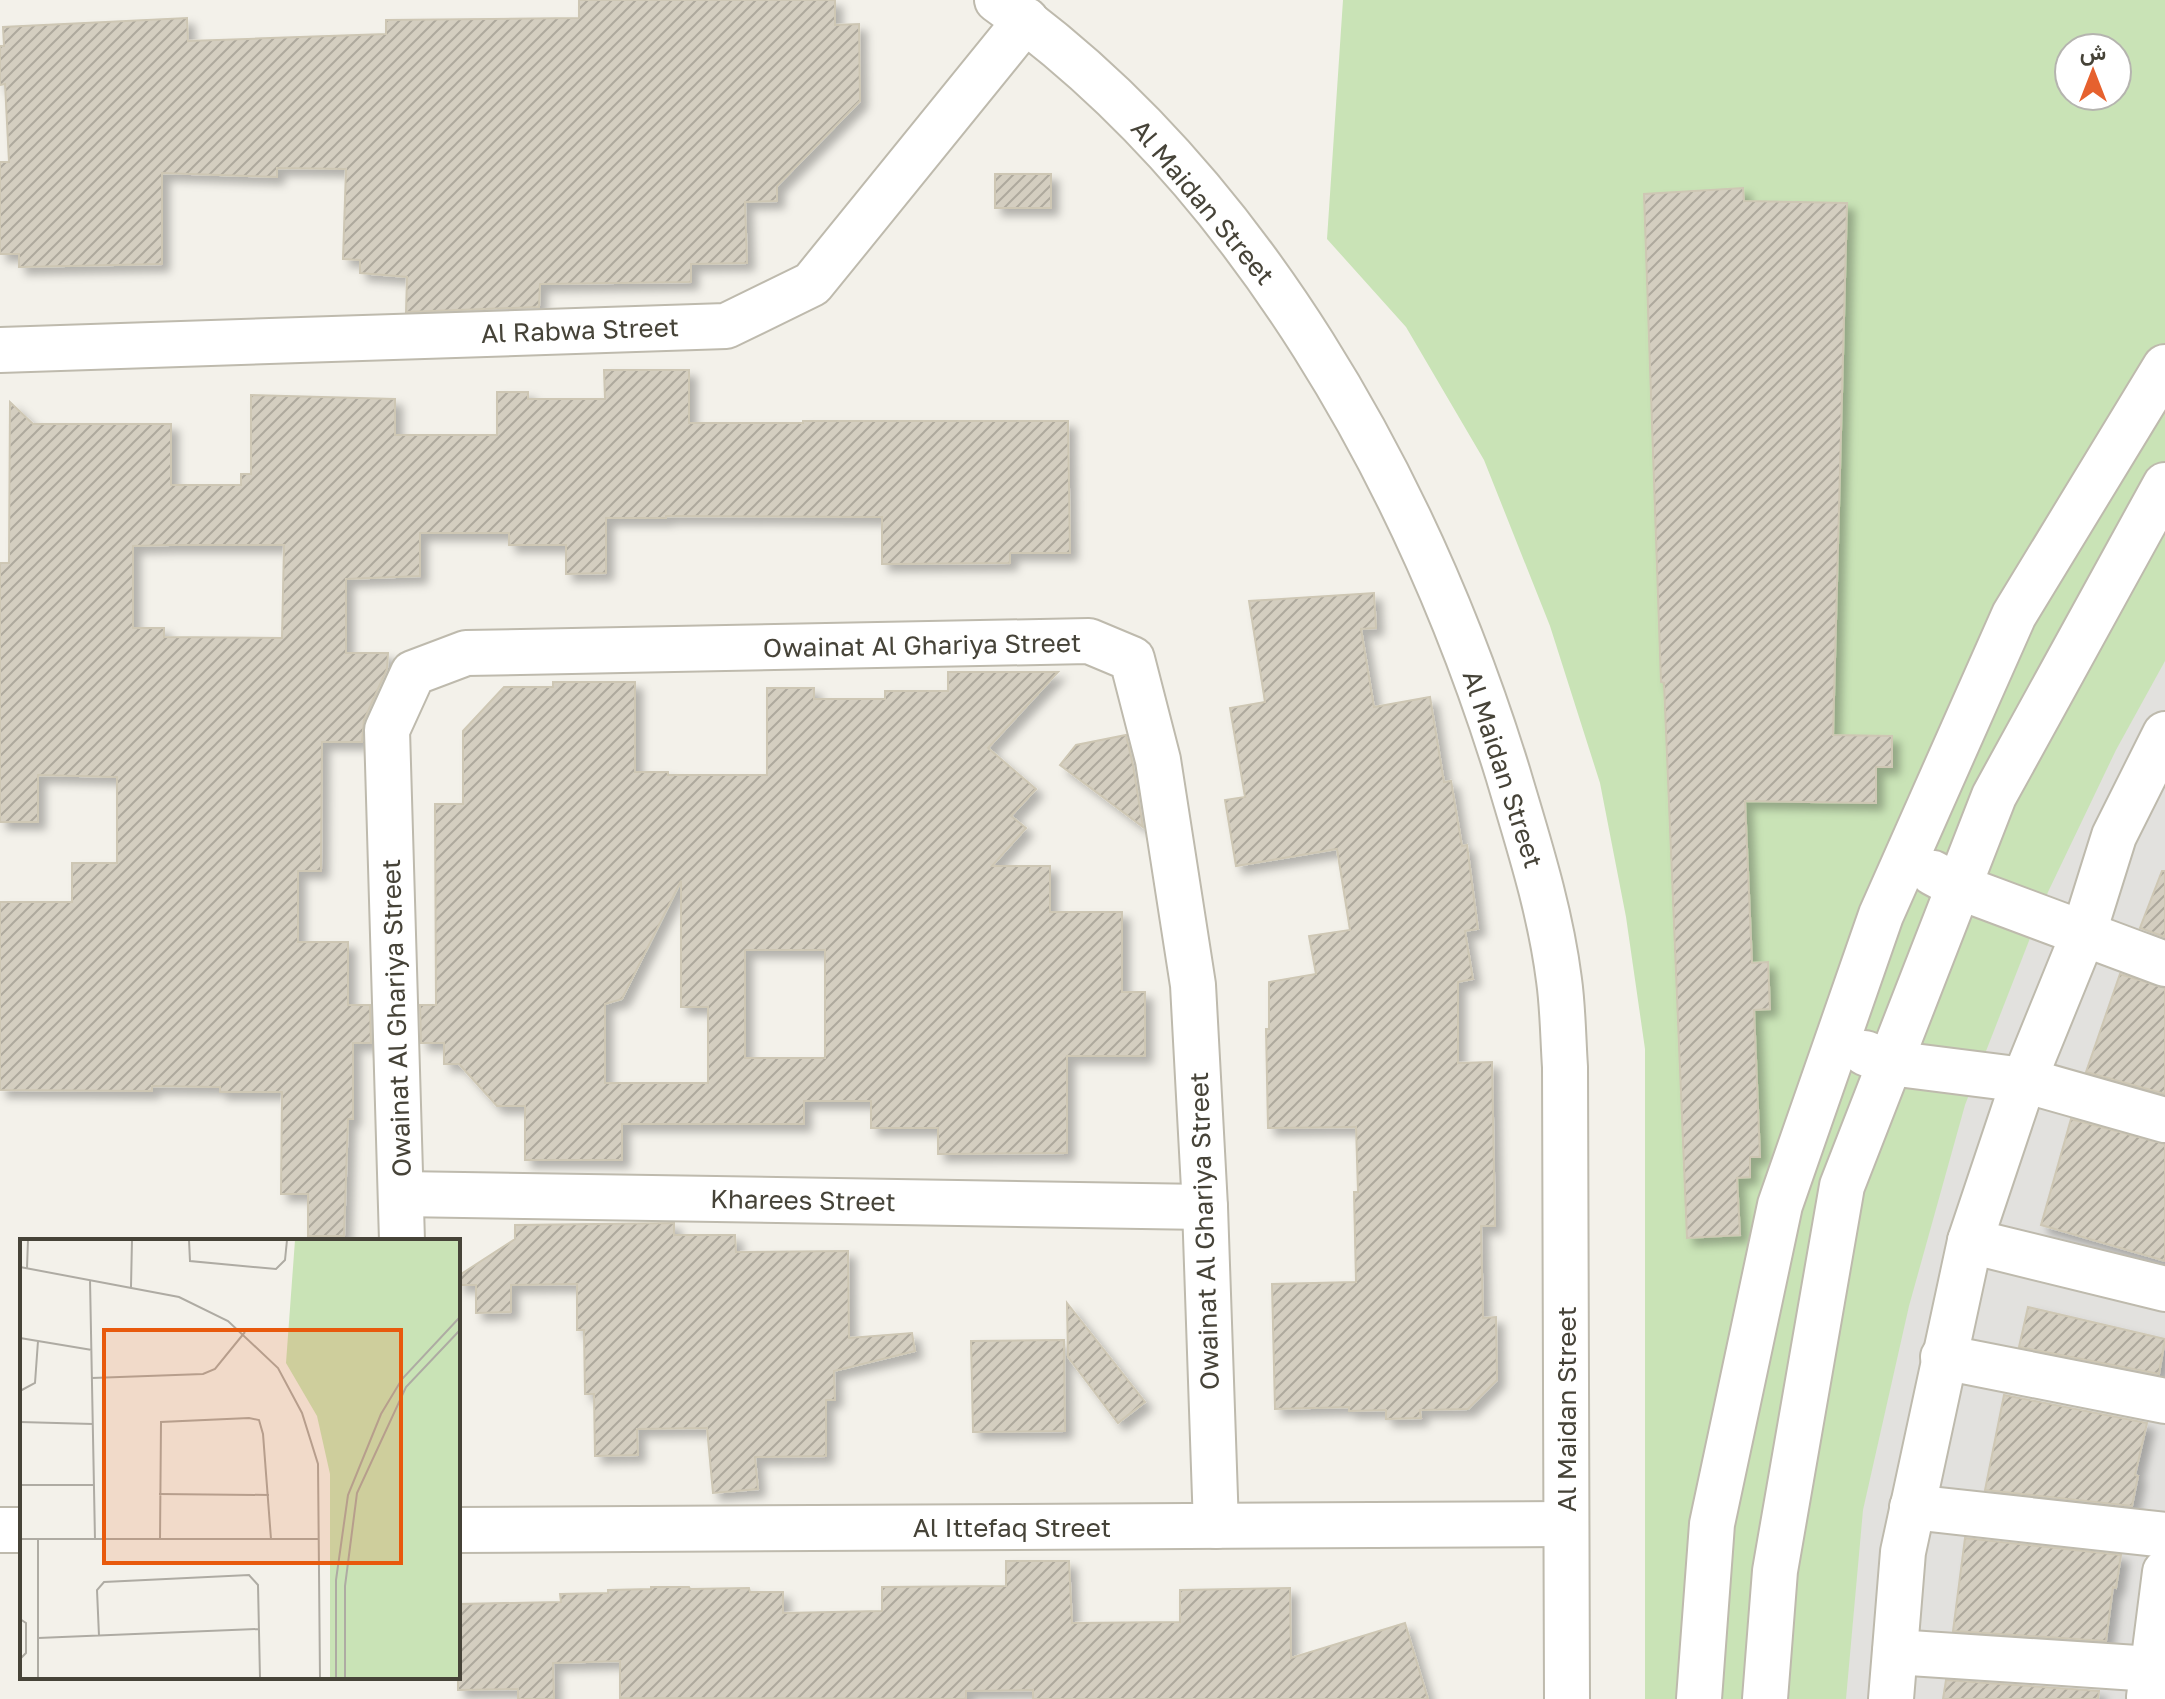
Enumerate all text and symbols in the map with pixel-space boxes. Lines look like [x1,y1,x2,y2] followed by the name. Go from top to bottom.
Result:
[2053,32,2133,112] north arrow
[2080,38,2106,66] text: ش
[1125,113,1281,291] street label: Al Maidan Street
[480,311,680,349] street label: Al Rabwa Street
[762,627,1082,663] street label: Owainat Al Ghariya Street
[1456,666,1550,872] street label: Al Maidan Street
[375,858,417,1178] street label: Owainat Al Ghariya Street
[1183,1071,1225,1391] street label: Owainat Al Ghariya Street
[710,1183,896,1217] street label: Kharees Street
[20,1239,460,1679] inset map
[1551,1306,1582,1512] street label: Al Maidan Street
[913,1512,1111,1543] street label: Al Ittefaq Street

